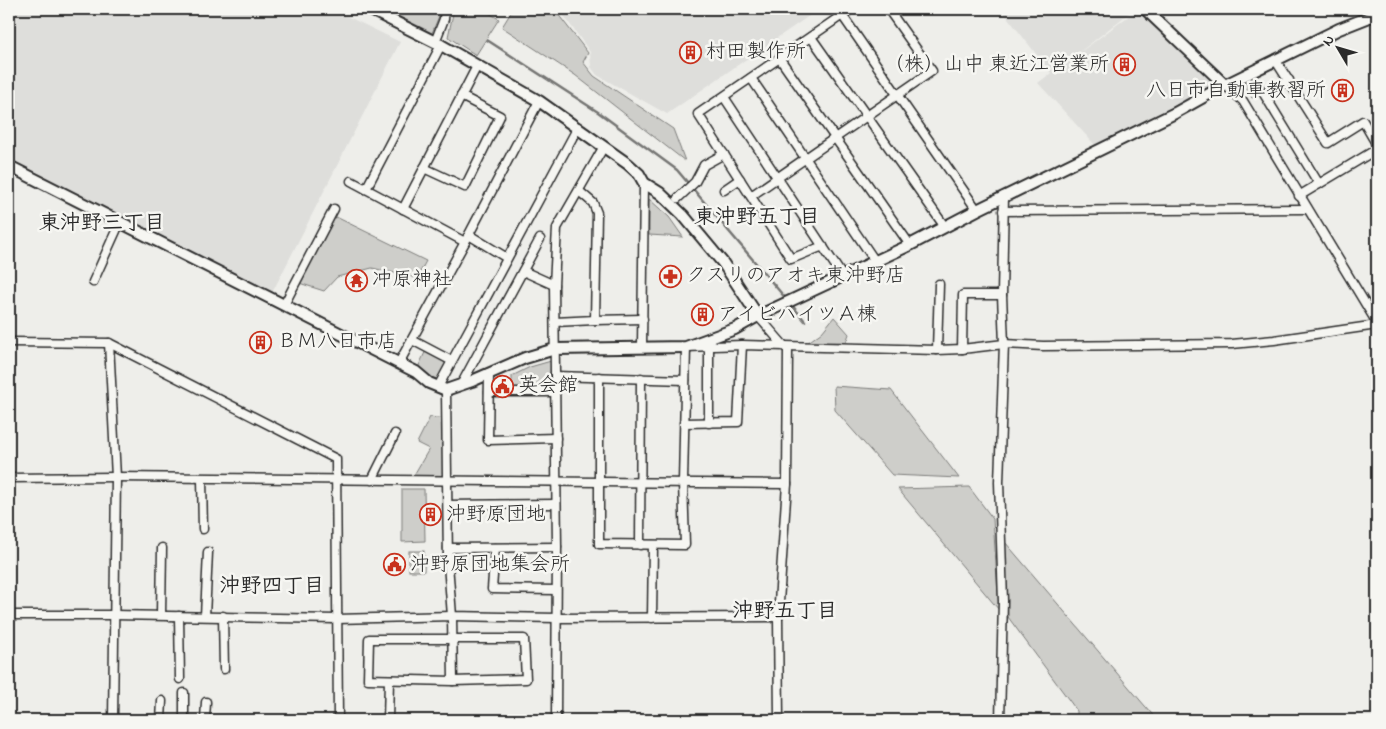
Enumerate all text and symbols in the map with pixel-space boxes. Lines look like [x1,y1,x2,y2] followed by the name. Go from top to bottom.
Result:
[1314,22,1364,72] north arrow
[1318,31,1340,51] text: N
[706,38,806,67] place label: 村田製作所
[678,40,702,64] building icon: 村田製作所
[884,51,1109,80] place label: （株）山中 東近江営業所
[1113,53,1137,77] building icon: （株）山中 東近江営業所
[1146,77,1326,106] place label: 八日市自動車教習所
[1330,79,1354,103] building icon: 八日市自動車教習所
[694,203,820,233] district label: 東沖野五丁目
[39,209,165,239] district label: 東沖野三丁目
[686,262,906,291] place label: クスリのアオキ東沖野店
[658,264,682,288] pharmacy icon: クスリのアオキ東沖野店
[372,266,452,295] place label: 冲原神社
[344,268,368,292] temple icon: 冲原神社
[718,301,877,330] place label: アイビハイツＡ棟
[690,303,714,327] building icon: アイビハイツＡ棟
[277,328,397,357] place label: ＢＭ八日市店
[249,330,273,354] building icon: ＢＭ八日市店
[518,372,578,401] place label: 英会館
[490,374,514,398] public building icon: 英会館
[446,501,546,530] place label: 沖野原団地
[418,503,442,527] building icon: 沖野原団地
[410,551,570,580] place label: 沖野原団地集会所
[382,553,406,577] public building icon: 沖野原団地集会所
[220,572,325,602] district label: 沖野四丁目
[733,597,838,627] district label: 沖野五丁目

